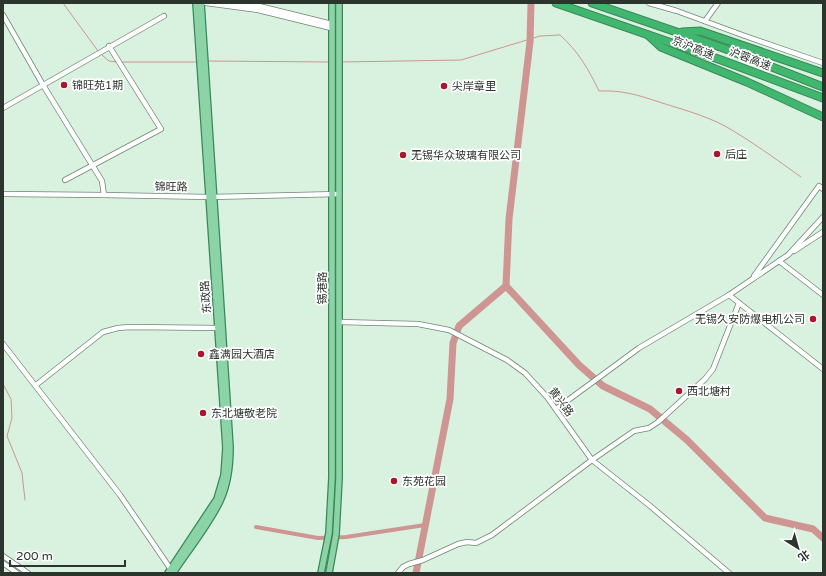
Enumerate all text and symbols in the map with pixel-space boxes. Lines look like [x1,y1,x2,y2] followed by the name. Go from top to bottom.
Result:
[670,34,716,62] street label: 京沪高速
[727,45,773,73] street label: 沪蓉高速
[72,79,123,92] place label: 锦旺苑1期
[59,80,69,90] marker: 锦旺苑1期
[452,80,496,93] place label: 尖岸章里
[439,81,449,91] marker: 尖岸章里
[725,148,747,161] place label: 后庄
[411,149,521,162] place label: 无锡华众玻璃有限公司
[712,149,722,159] marker: 后庄
[398,150,408,160] marker: 无锡华众玻璃有限公司
[154,180,188,194] street label: 锦旺路
[316,272,329,305] street label: 锡港路
[198,280,214,314] street label: 东政路
[695,313,805,326] place label: 无锡久安防爆电机公司
[808,314,818,324] marker: 无锡久安防爆电机公司
[209,348,275,361] place label: 鑫满园大酒店
[196,349,206,359] marker: 鑫满园大酒店
[546,385,576,419] street label: 黄兴路
[687,385,731,398] place label: 西北塘村
[674,386,684,396] marker: 西北塘村
[211,407,277,420] place label: 东北塘敬老院
[198,408,208,418] marker: 东北塘敬老院
[402,475,446,488] place label: 东苑花园
[389,476,399,486] marker: 东苑花园
[778,528,818,568] north arrow
[10,542,125,568] scale bar
[795,547,812,564] text: 北
[16,549,53,563] text: 200 m

